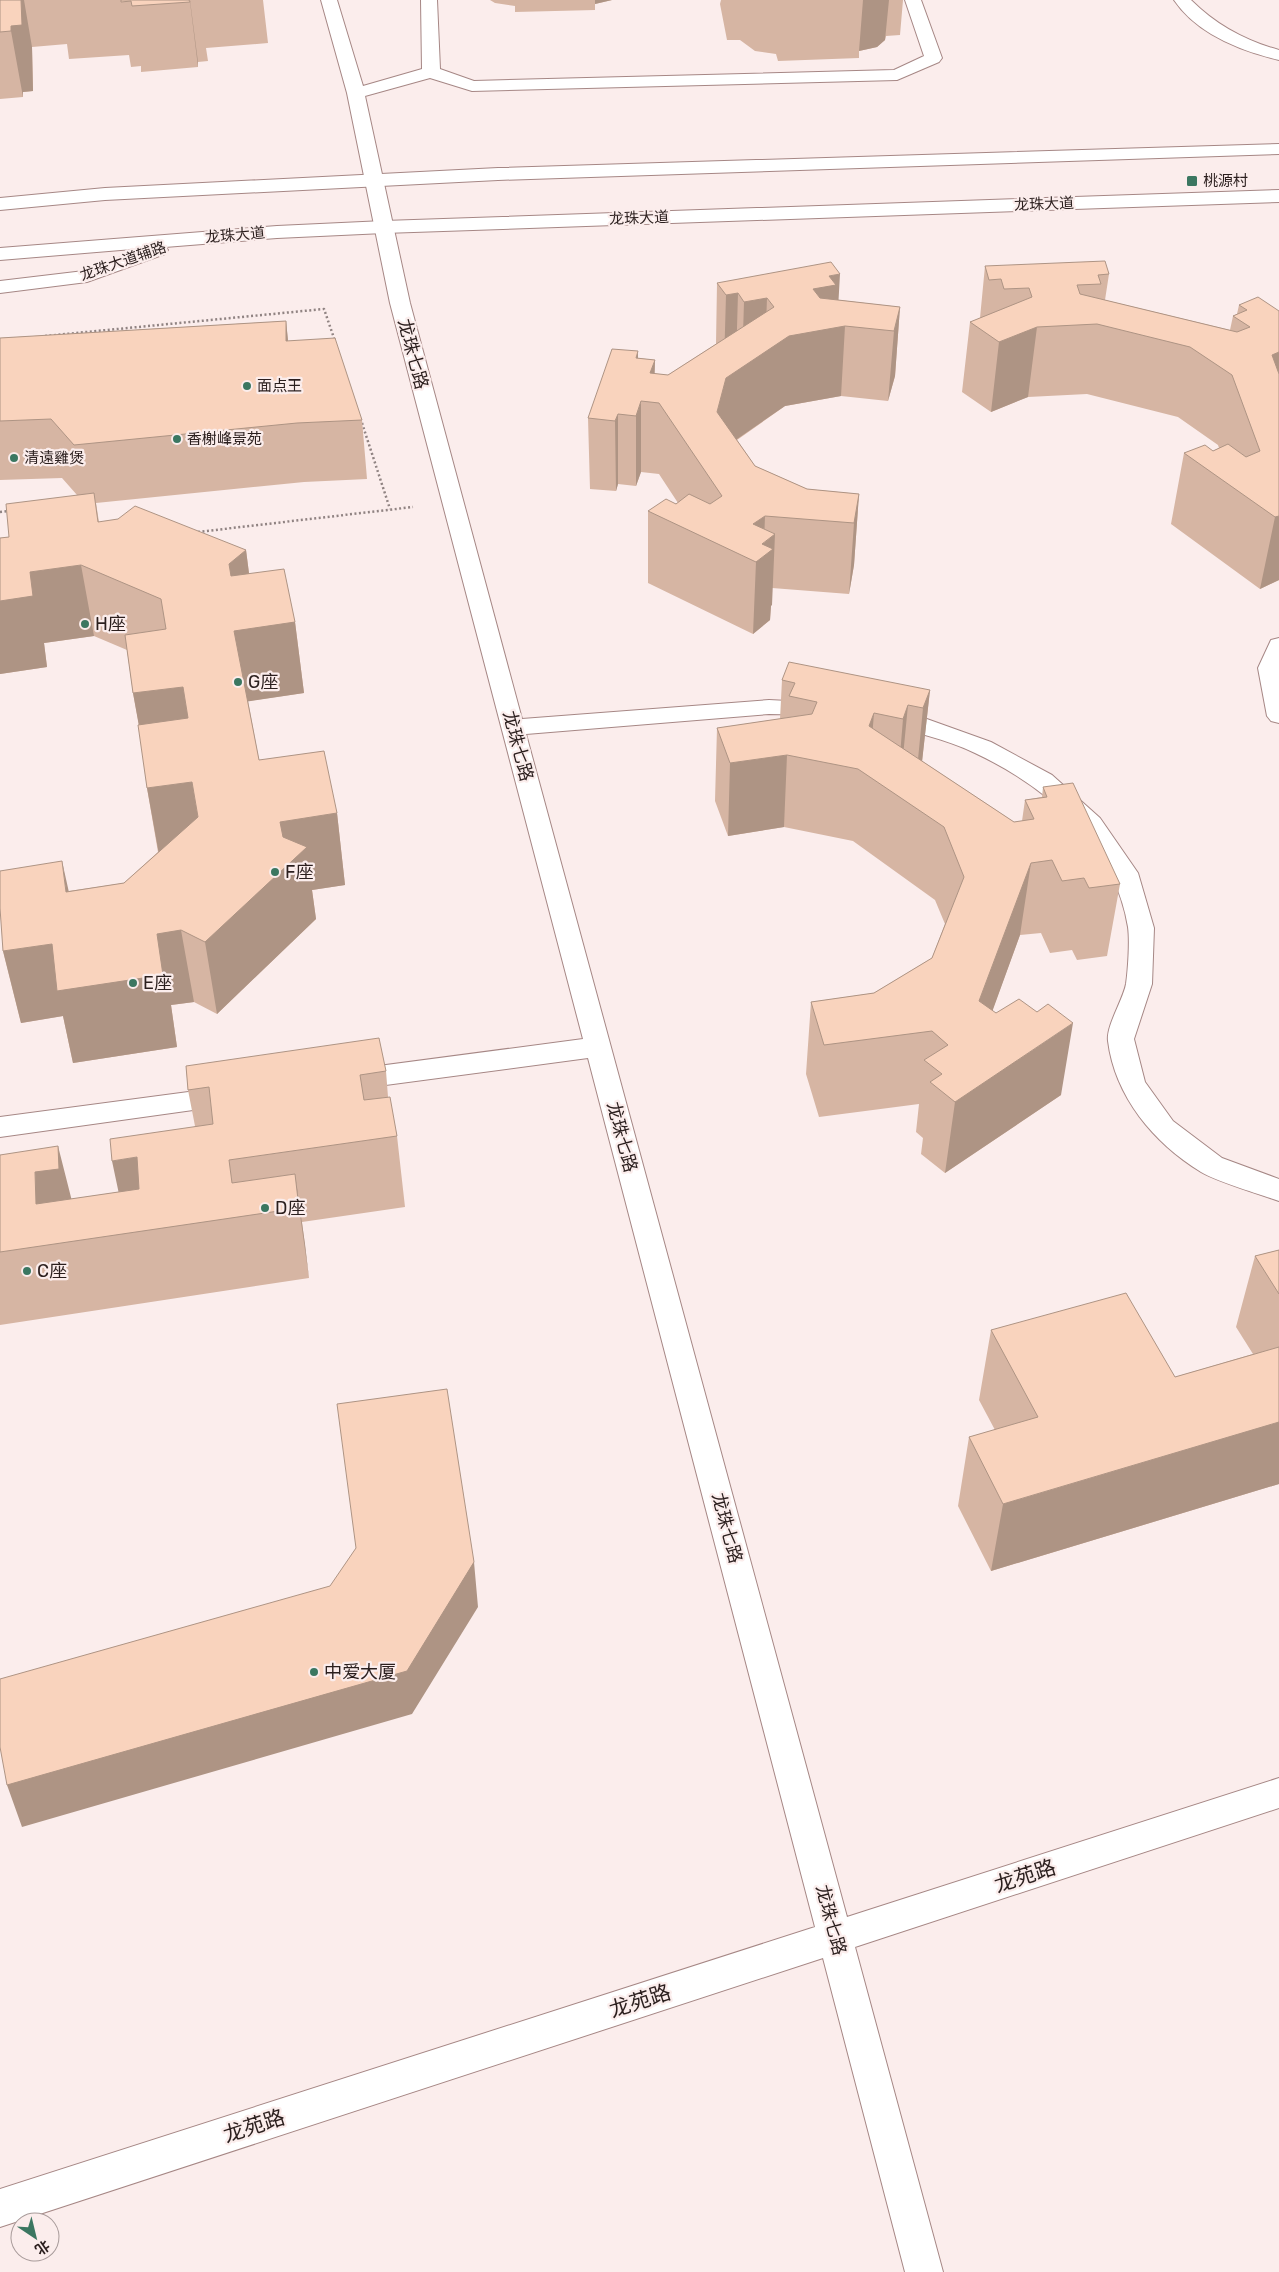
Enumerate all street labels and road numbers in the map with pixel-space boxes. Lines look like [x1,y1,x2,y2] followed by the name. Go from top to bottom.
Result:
[1014,194,1074,214] street label: 龙珠大道
[609,208,669,228] street label: 龙珠大道
[204,223,266,247] street label: 龙珠大道
[78,238,168,284] street label: 龙珠大道辅路
[393,316,433,392] street label: 龙珠七路
[498,708,538,784] street label: 龙珠七路
[602,1099,642,1175] street label: 龙珠七路
[707,1490,747,1566] street label: 龙珠七路
[991,1854,1059,1897] street label: 龙苑路
[811,1882,851,1958] street label: 龙珠七路
[606,1979,674,2022] street label: 龙苑路
[220,2104,288,2147] street label: 龙苑路

